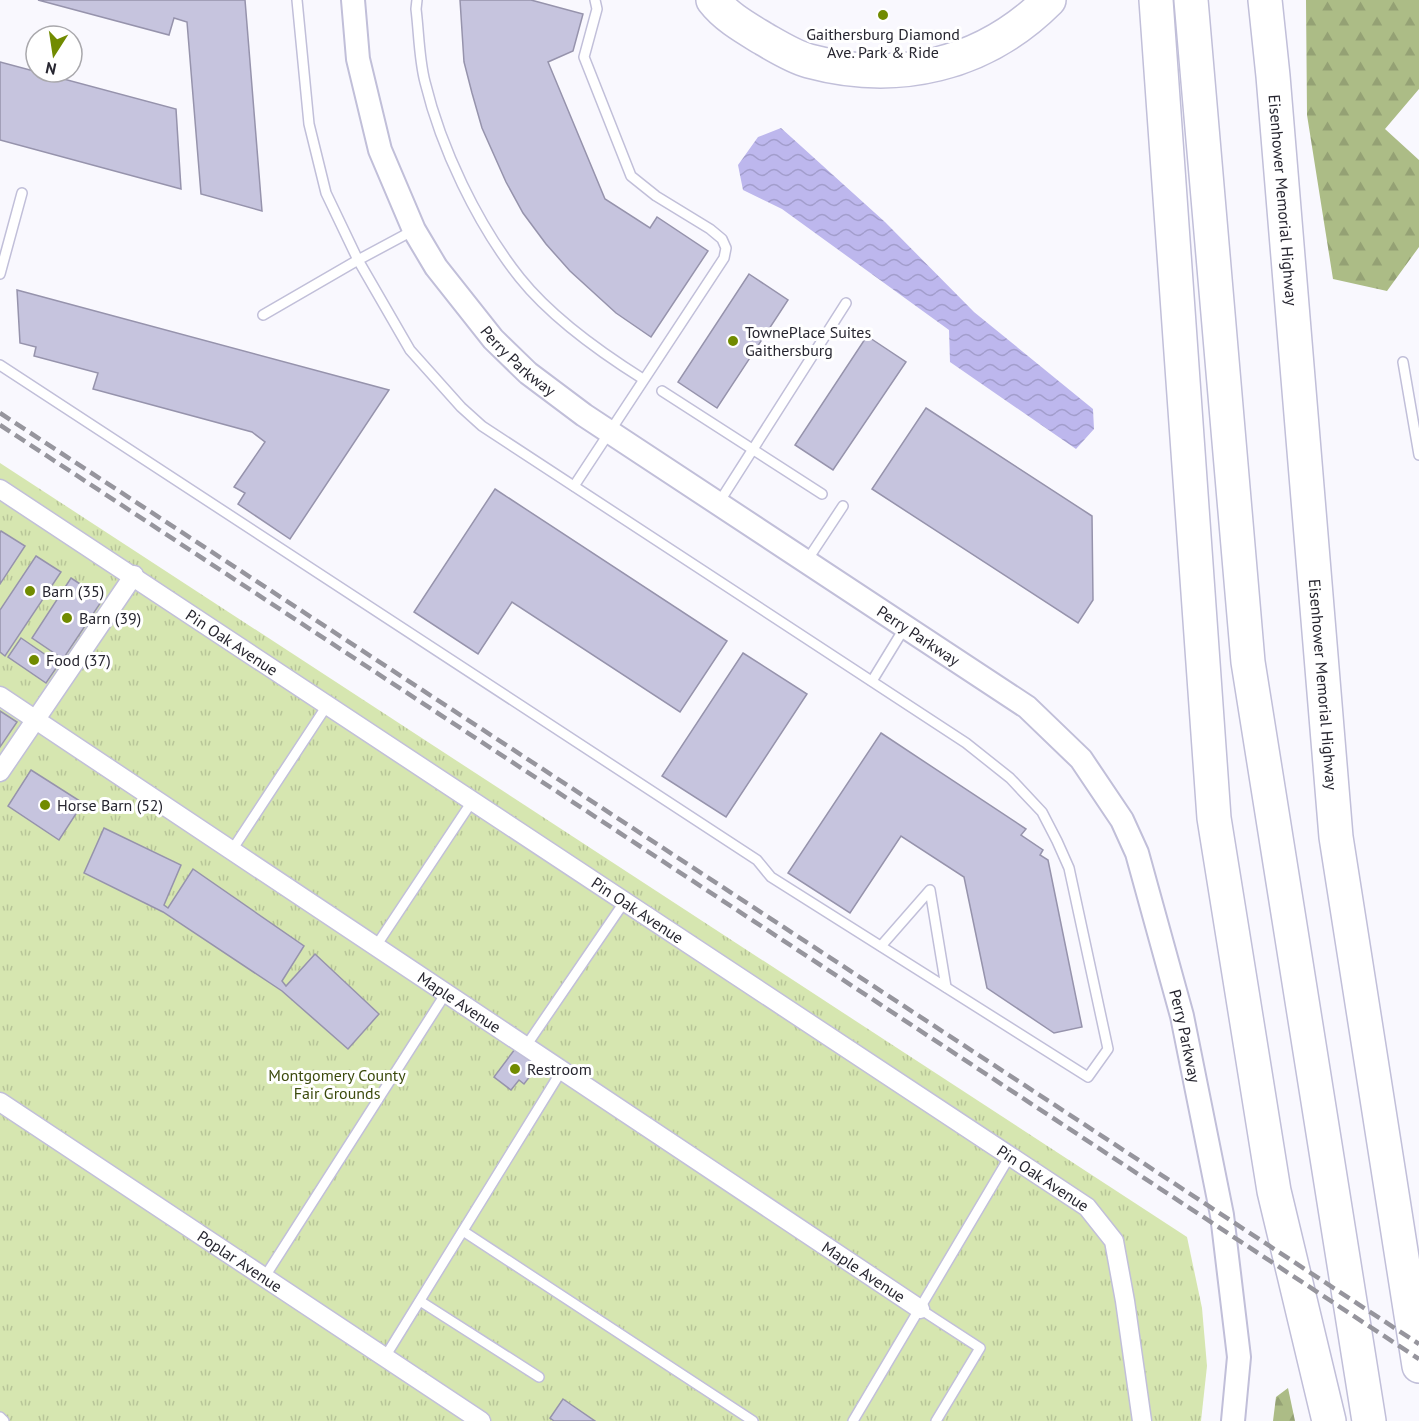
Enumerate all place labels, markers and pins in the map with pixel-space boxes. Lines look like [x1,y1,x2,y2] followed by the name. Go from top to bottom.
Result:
[876,8,890,22] marker: Gaithersburg Diamond Ave. Park & Ride
[806,24,960,62] place label: Gaithersburg Diamond Ave. Park & Ride
[745,322,871,360] place label: TownePlace Suites Gaithersburg
[726,334,740,348] marker: TownePlace Suites Gaithersburg
[42,581,104,601] place label: Barn (35)
[23,584,37,598] marker: Barn (35)
[79,608,141,628] place label: Barn (39)
[60,611,74,625] marker: Barn (39)
[46,650,111,670] place label: Food (37)
[27,653,41,667] marker: Food (37)
[57,795,163,815] place label: Horse Barn (52)
[38,798,52,812] marker: Horse Barn (52)
[527,1059,592,1079] place label: Restroom
[508,1062,522,1076] marker: Restroom

